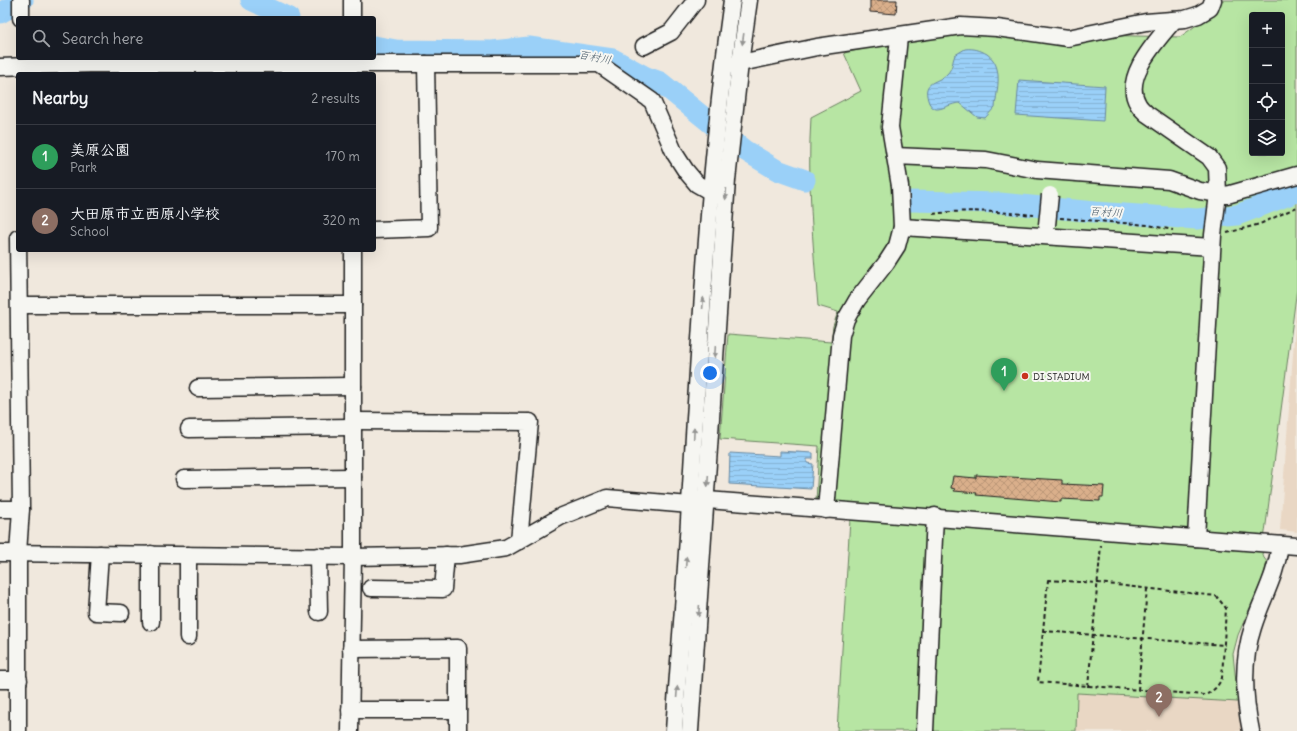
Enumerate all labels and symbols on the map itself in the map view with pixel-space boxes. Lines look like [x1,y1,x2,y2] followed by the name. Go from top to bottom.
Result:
[740,33,746,45] one-way arrow
[578,47,612,67] water label: 百村川
[723,188,730,200] one-way arrow
[1089,204,1123,220] water label: 百村川
[699,297,706,309] one-way arrow
[712,346,719,358] one-way arrow
[991,358,1017,391] pin: 1
[700,363,720,383] your location
[1033,370,1090,383] place label: DI STADIUM
[1020,371,1030,381] marker: DI STADIUM
[690,427,697,439] one-way arrow
[704,475,711,487] one-way arrow
[682,556,689,568] one-way arrow
[695,605,702,617] one-way arrow
[1146,684,1172,717] pin: 2
[673,686,680,698] one-way arrow

